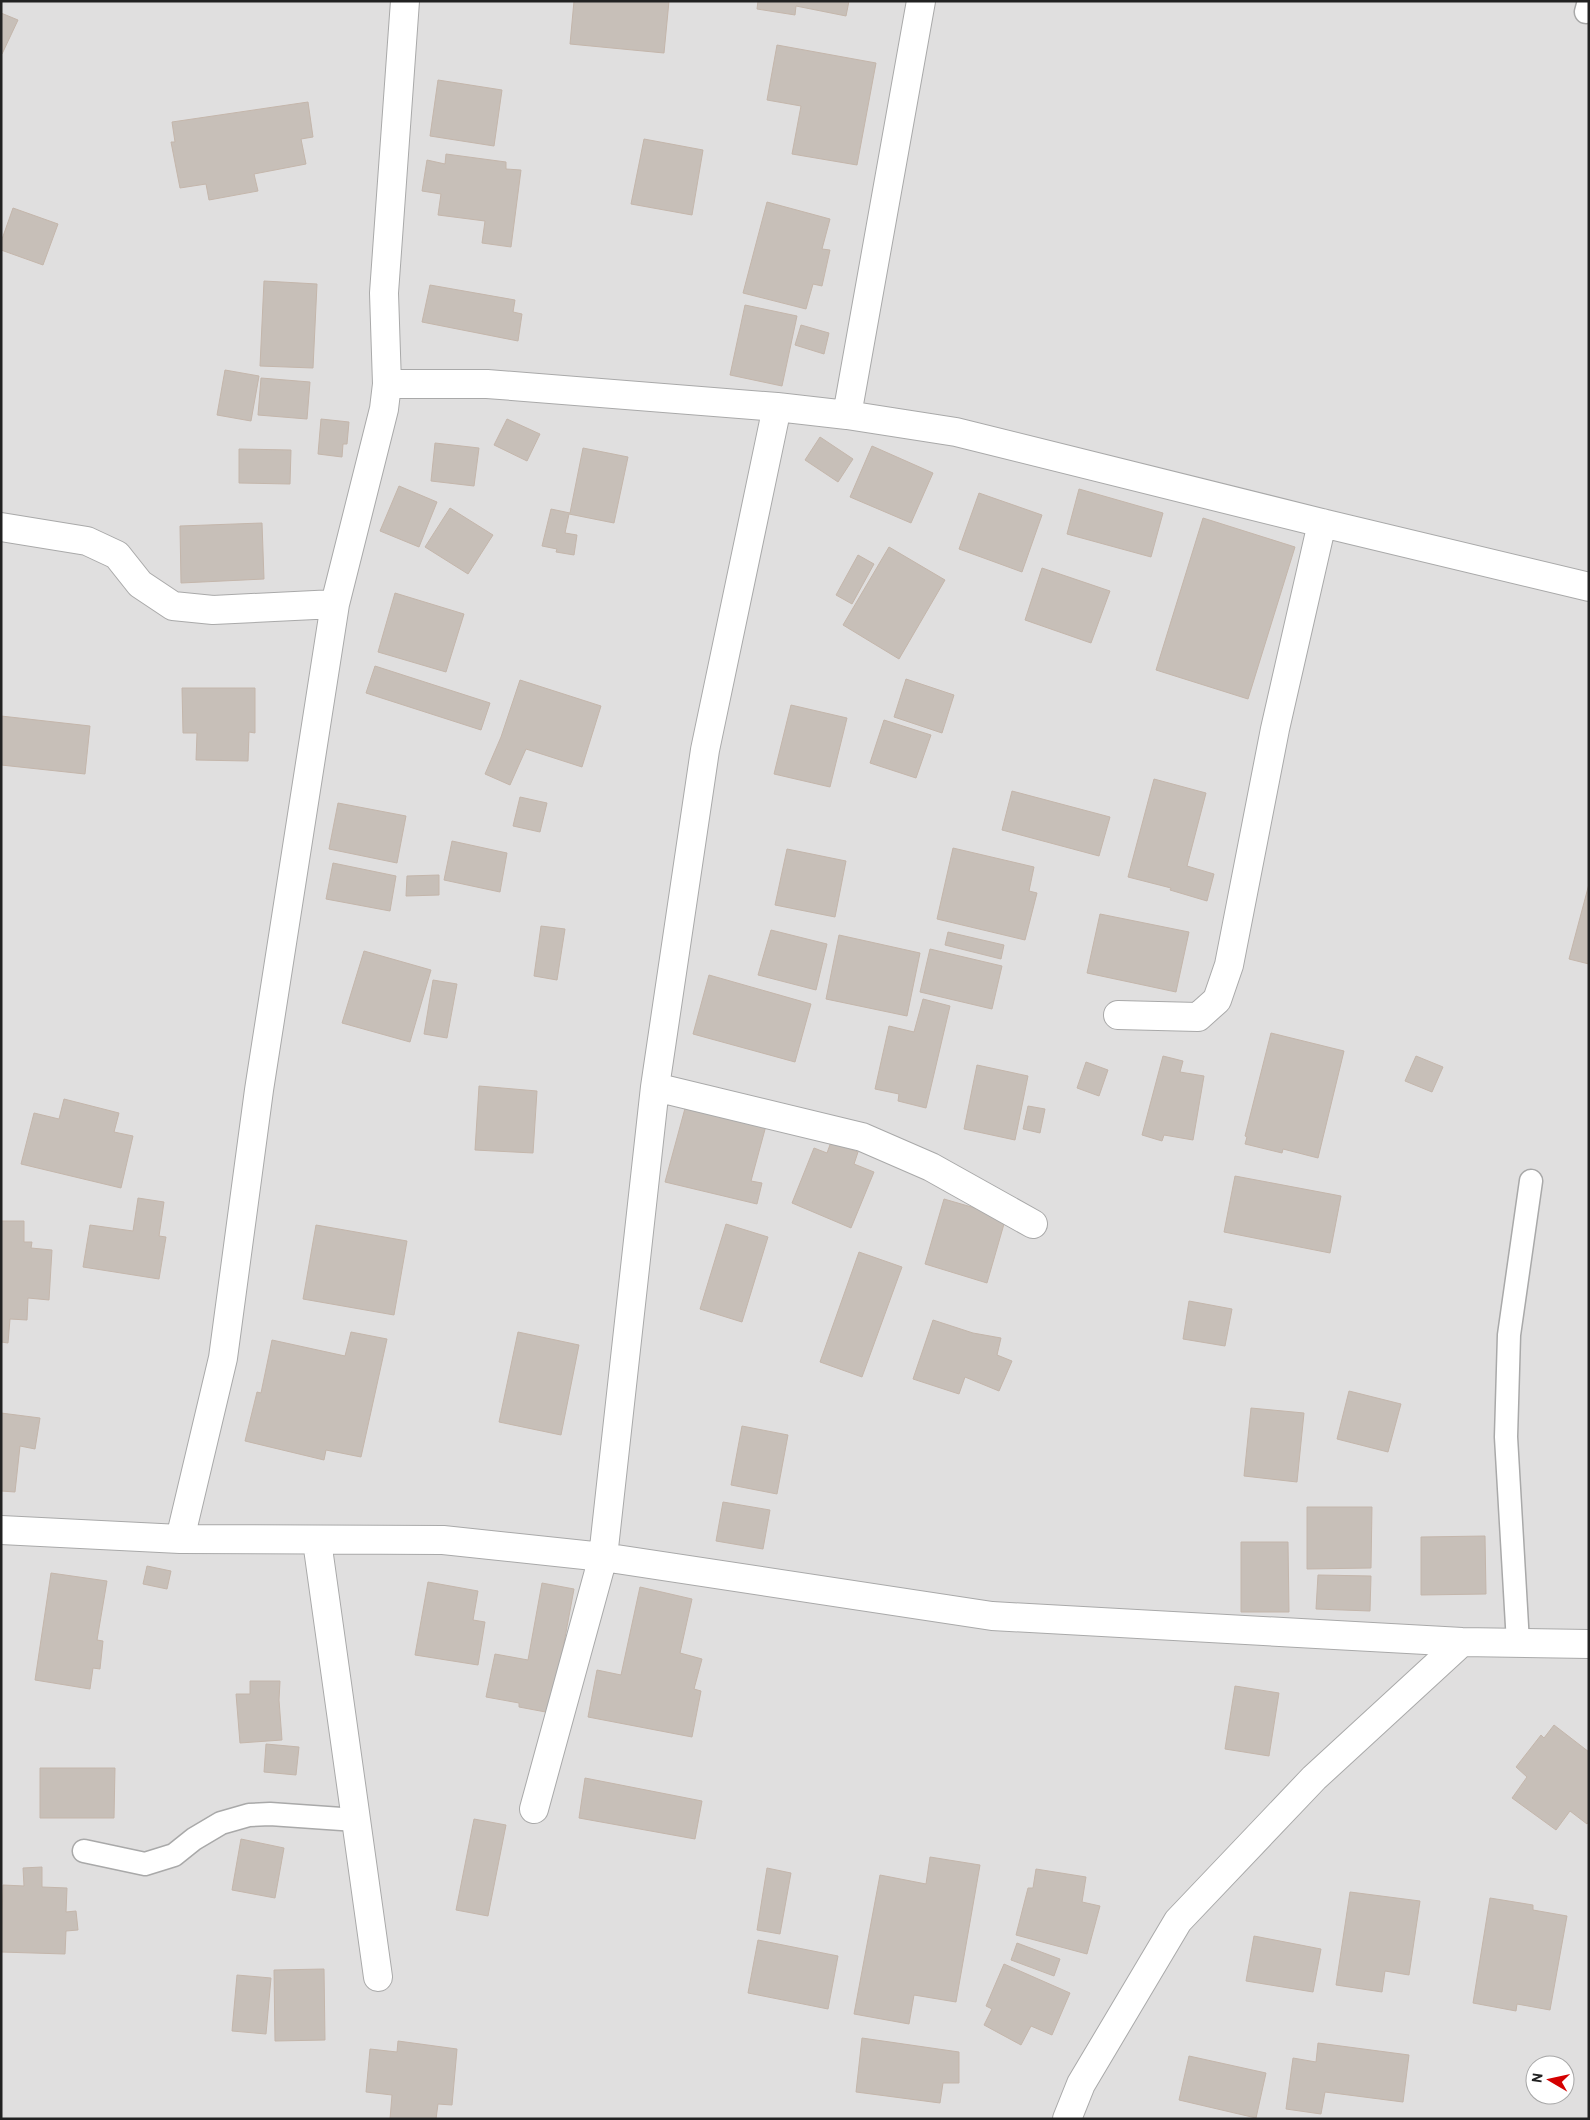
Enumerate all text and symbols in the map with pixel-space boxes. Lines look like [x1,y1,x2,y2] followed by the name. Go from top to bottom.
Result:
[1525,2055,1575,2105] north arrow
[1528,2072,1546,2084] text: N

